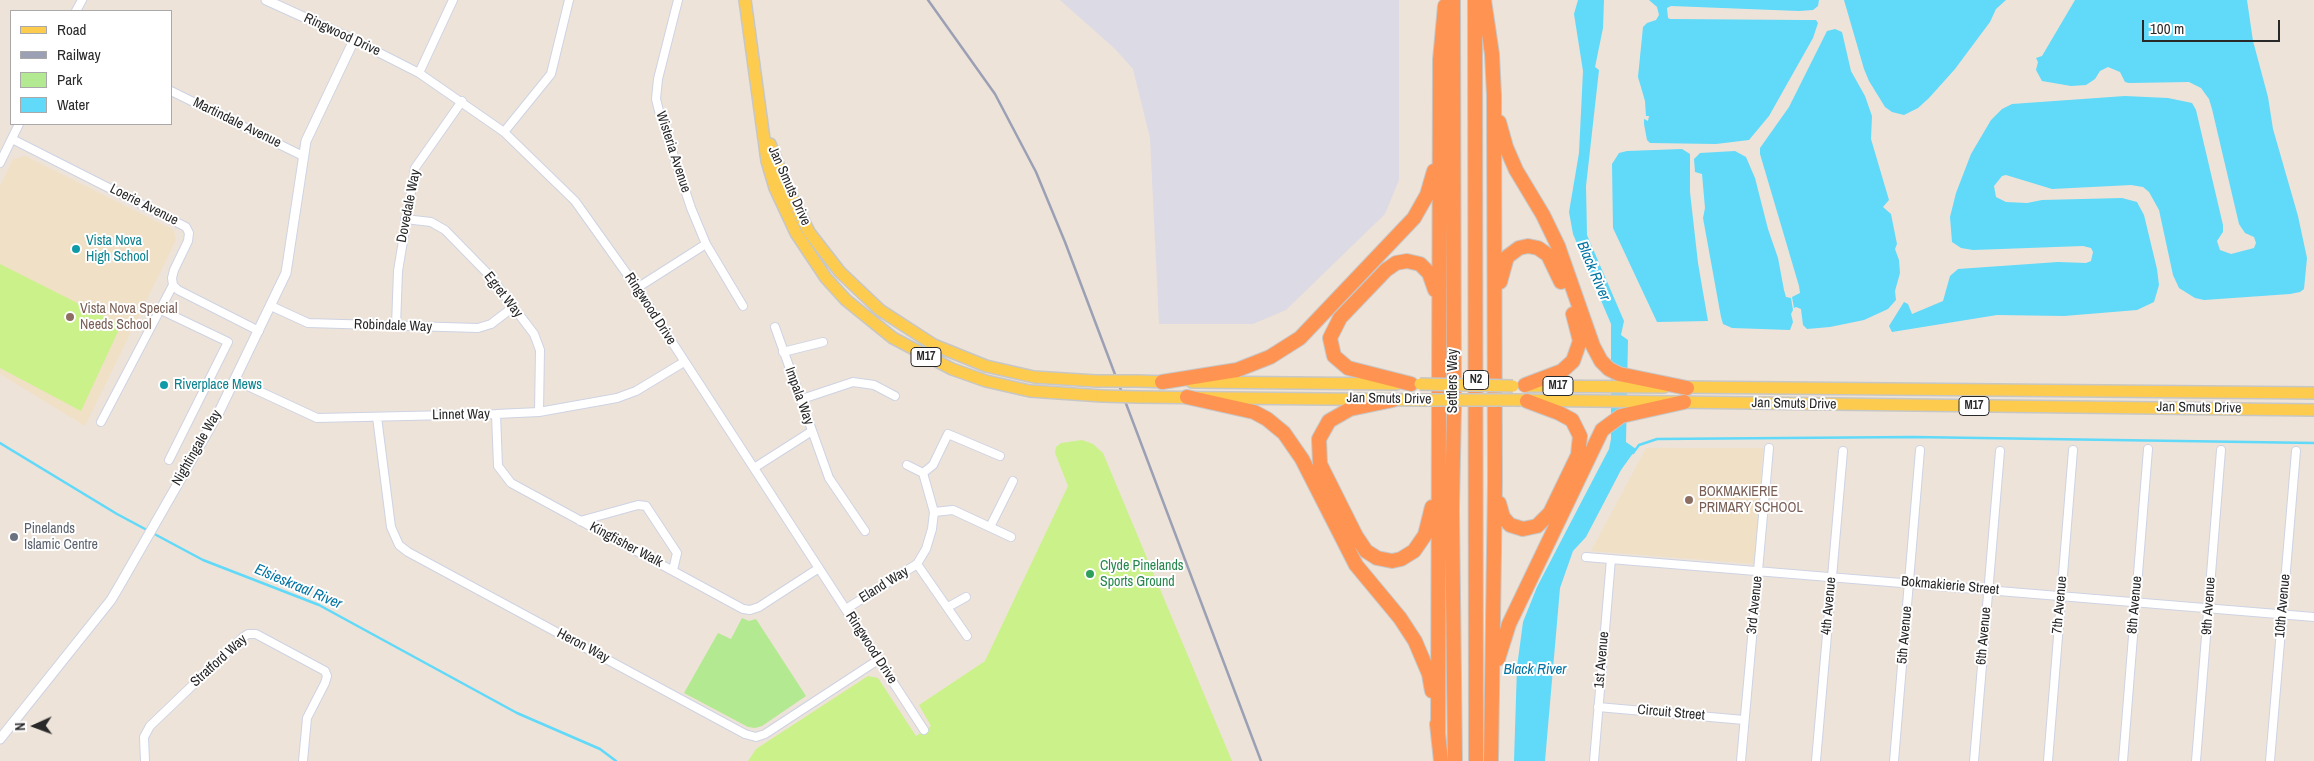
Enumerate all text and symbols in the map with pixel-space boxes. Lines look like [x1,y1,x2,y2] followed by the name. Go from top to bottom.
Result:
[10,10,172,125] legend
[301,10,383,60] street label: Ringwood Drive
[2144,10,2282,42] scale bar
[2150,18,2184,39] text: 100 m
[57,19,86,40] text: Road
[57,44,101,65] text: Railway
[57,69,82,90] text: Park
[57,94,89,115] text: Water
[190,94,284,152] street label: Martindale Avenue
[652,109,694,195] street label: Wisteria Avenue
[764,144,814,228] street label: Jan Smuts Drive
[394,168,424,244] street label: Dovedale Way
[107,181,181,229] street label: Loerie Avenue
[86,233,149,266] place label: Vista Nova High School
[1572,239,1614,303] water label: Black River
[70,243,82,255] marker: Vista Nova High School
[480,269,526,321] street label: Egret Way
[621,270,679,348] street label: Ringwood Drive
[80,301,177,334] place label: Vista Nova Special Needs School
[64,311,76,323] marker: Vista Nova Special Needs School
[354,316,432,336] street label: Robindale Way
[911,348,941,367] road number: M17
[1445,349,1461,413] street label: Settlers Way
[781,365,817,427] street label: Impala Way
[1464,370,1488,390] road number: N2
[1543,376,1573,396] road number: M17
[174,377,262,393] place label: Riverplace Mews
[158,379,170,391] marker: Riverplace Mews
[1346,390,1432,408] street label: Jan Smuts Drive
[1751,395,1837,413] street label: Jan Smuts Drive
[1959,396,1989,416] road number: M17
[2156,399,2242,417] street label: Jan Smuts Drive
[432,406,490,424] street label: Linnet Way
[169,407,225,489] street label: Nightingale Way
[1699,484,1803,516] place label: BOKMAKIERIE PRIMARY SCHOOL
[1683,494,1695,506] marker: BOKMAKIERIE PRIMARY SCHOOL
[586,519,666,571] street label: Kingfisher Walk
[24,521,98,554] place label: Pinelands Islamic Centre
[8,531,20,543] marker: Pinelands Islamic Centre
[1100,558,1184,590] place label: Clyde Pinelands Sports Ground
[252,561,344,613] water label: Elsieskraal River
[856,563,912,607] street label: Eland Way
[1084,568,1096,580] marker: Clyde Pinelands Sports Ground
[1900,573,2000,599] street label: Bokmakierie Street
[2272,573,2294,639] street label: 10th Avenue
[1744,575,1766,635] street label: 3rd Avenue
[2049,575,2071,635] street label: 7th Avenue
[2124,575,2146,635] street label: 8th Avenue
[1818,576,1840,636] street label: 4th Avenue
[2199,577,2219,635] street label: 9th Avenue
[1894,605,1916,665] street label: 5th Avenue
[1973,606,1995,666] street label: 6th Avenue
[842,609,900,687] street label: Ringwood Drive
[554,625,612,667] street label: Heron Way
[187,631,251,691] street label: Stratford Way
[1591,631,1613,689] street label: 1st Avenue
[1504,661,1566,679] water label: Black River
[10,701,60,751] north arrow
[1637,702,1705,724] street label: Circuit Street
[11,722,29,731] text: N

